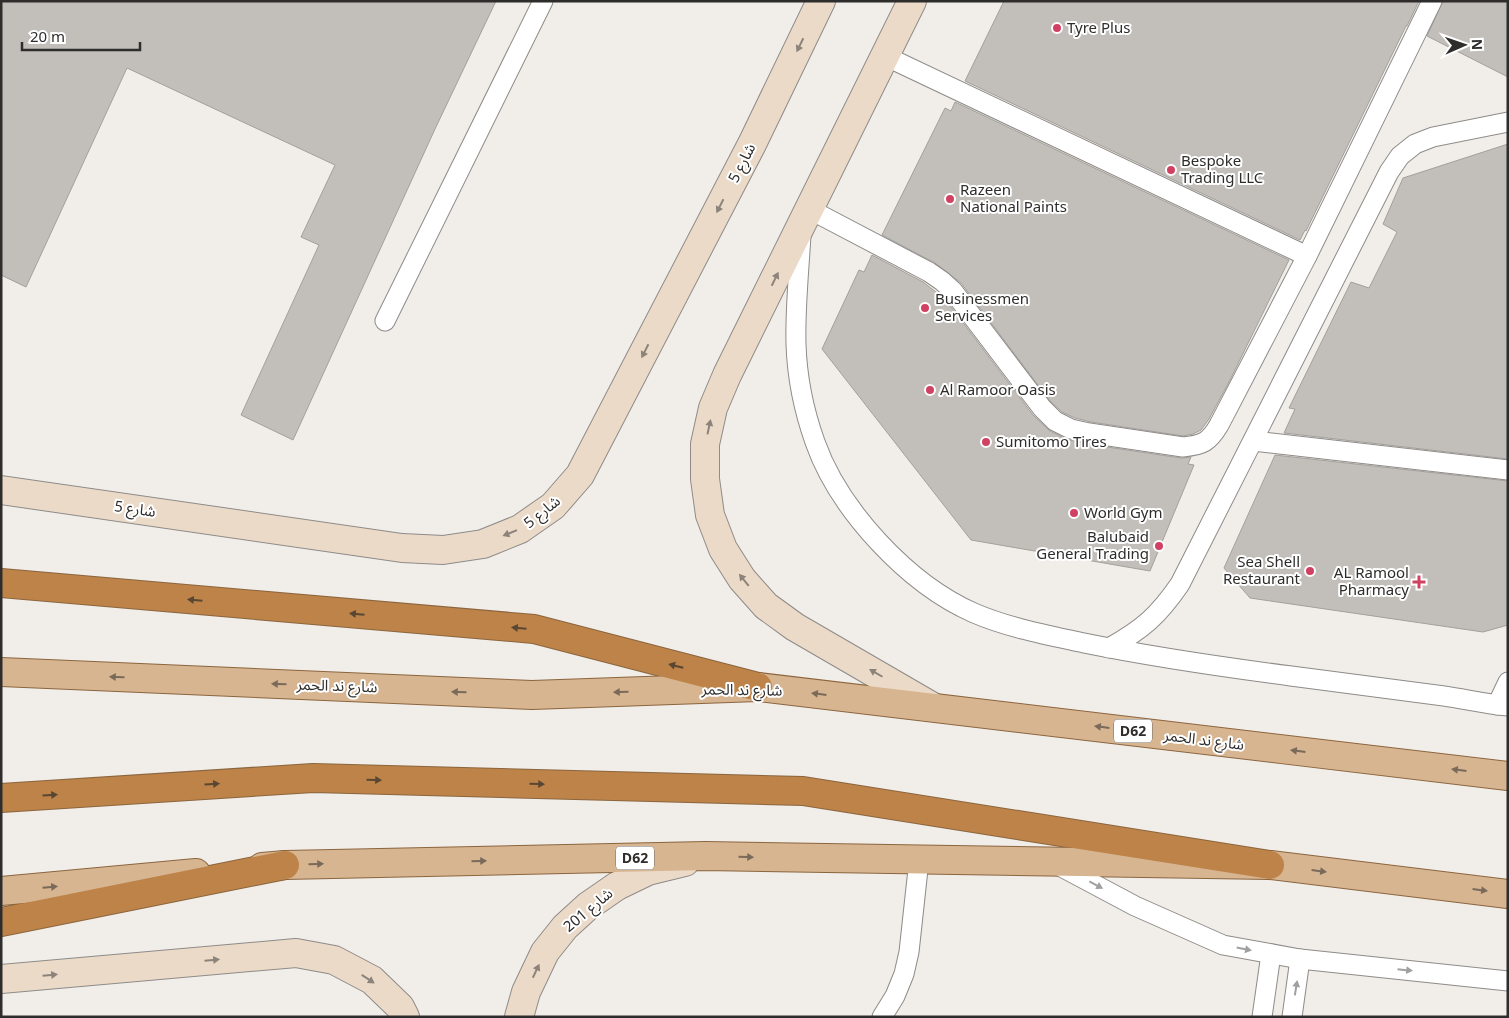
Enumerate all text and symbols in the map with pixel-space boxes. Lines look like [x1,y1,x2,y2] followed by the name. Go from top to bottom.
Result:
[1067,12,1130,44] place label: Tyre Plus
[22,20,140,52] scale bar
[1439,20,1489,70] north arrow
[30,21,65,53] text: 20 m
[1051,22,1063,34] marker: Tyre Plus
[795,38,803,52] one-way arrow
[1462,38,1491,51] text: N
[718,137,766,189] street label: شارع 5
[1181,145,1264,194] place label: Bespoke Trading LLC
[1165,164,1177,176] marker: Bespoke Trading LLC
[960,174,1067,223] place label: Razeen National Paints
[944,193,956,205] marker: Razeen National Paints
[716,199,724,214] one-way arrow
[770,272,779,287] one-way arrow
[935,283,1029,332] place label: Businessmen Services
[919,302,931,314] marker: Businessmen Services
[641,344,649,358] one-way arrow
[940,374,1056,406] place label: Al Ramoor Oasis
[924,384,936,396] marker: Al Ramoor Oasis
[705,419,713,435] one-way arrow
[996,426,1107,458] place label: Sumitomo Tires
[980,436,992,448] marker: Sumitomo Tires
[516,486,568,538] street label: شارع 5
[112,490,158,528] street label: شارع 5
[1084,497,1163,529] place label: World Gym
[1068,507,1080,519] marker: World Gym
[1036,521,1149,570] place label: Balubaid General Trading
[502,529,517,537] one-way arrow
[1153,540,1165,552] marker: Balubaid General Trading
[1223,546,1301,595] place label: Sea Shell Restaurant
[1334,557,1409,606] place label: AL Ramool Pharmacy
[1304,565,1316,577] marker: Sea Shell Restaurant
[739,574,749,587] one-way arrow
[1413,576,1425,588] marker: AL Ramool Pharmacy
[187,596,203,604] one-way arrow
[348,610,364,618] one-way arrow
[510,624,526,632] one-way arrow
[669,662,684,670] one-way arrow
[295,669,378,703] street label: شارع ند الحمر
[869,669,882,678] one-way arrow
[109,673,125,681] one-way arrow
[700,673,783,707] street label: شارع ند الحمر
[271,679,287,687] one-way arrow
[451,687,467,695] one-way arrow
[613,688,629,696] one-way arrow
[811,690,827,698] one-way arrow
[1114,719,1152,742] road number: D62
[1161,719,1246,761] street label: شارع ند الحمر
[1094,723,1110,731] one-way arrow
[1290,747,1306,755] one-way arrow
[1451,766,1467,774] one-way arrow
[367,776,383,784] one-way arrow
[204,780,220,788] one-way arrow
[529,780,545,788] one-way arrow
[42,790,58,798] one-way arrow
[616,846,654,870] road number: D62
[738,853,754,861] one-way arrow
[471,857,487,865] one-way arrow
[308,860,324,868] one-way arrow
[1311,867,1327,875] one-way arrow
[555,879,621,941] street label: شارع 201
[1088,881,1103,889] one-way arrow
[42,882,58,890] one-way arrow
[1472,886,1488,894] one-way arrow
[1237,946,1253,954] one-way arrow
[204,956,220,964] one-way arrow
[532,964,540,978] one-way arrow
[1398,966,1414,974] one-way arrow
[42,970,58,978] one-way arrow
[361,975,375,984] one-way arrow
[1292,979,1300,995] one-way arrow

